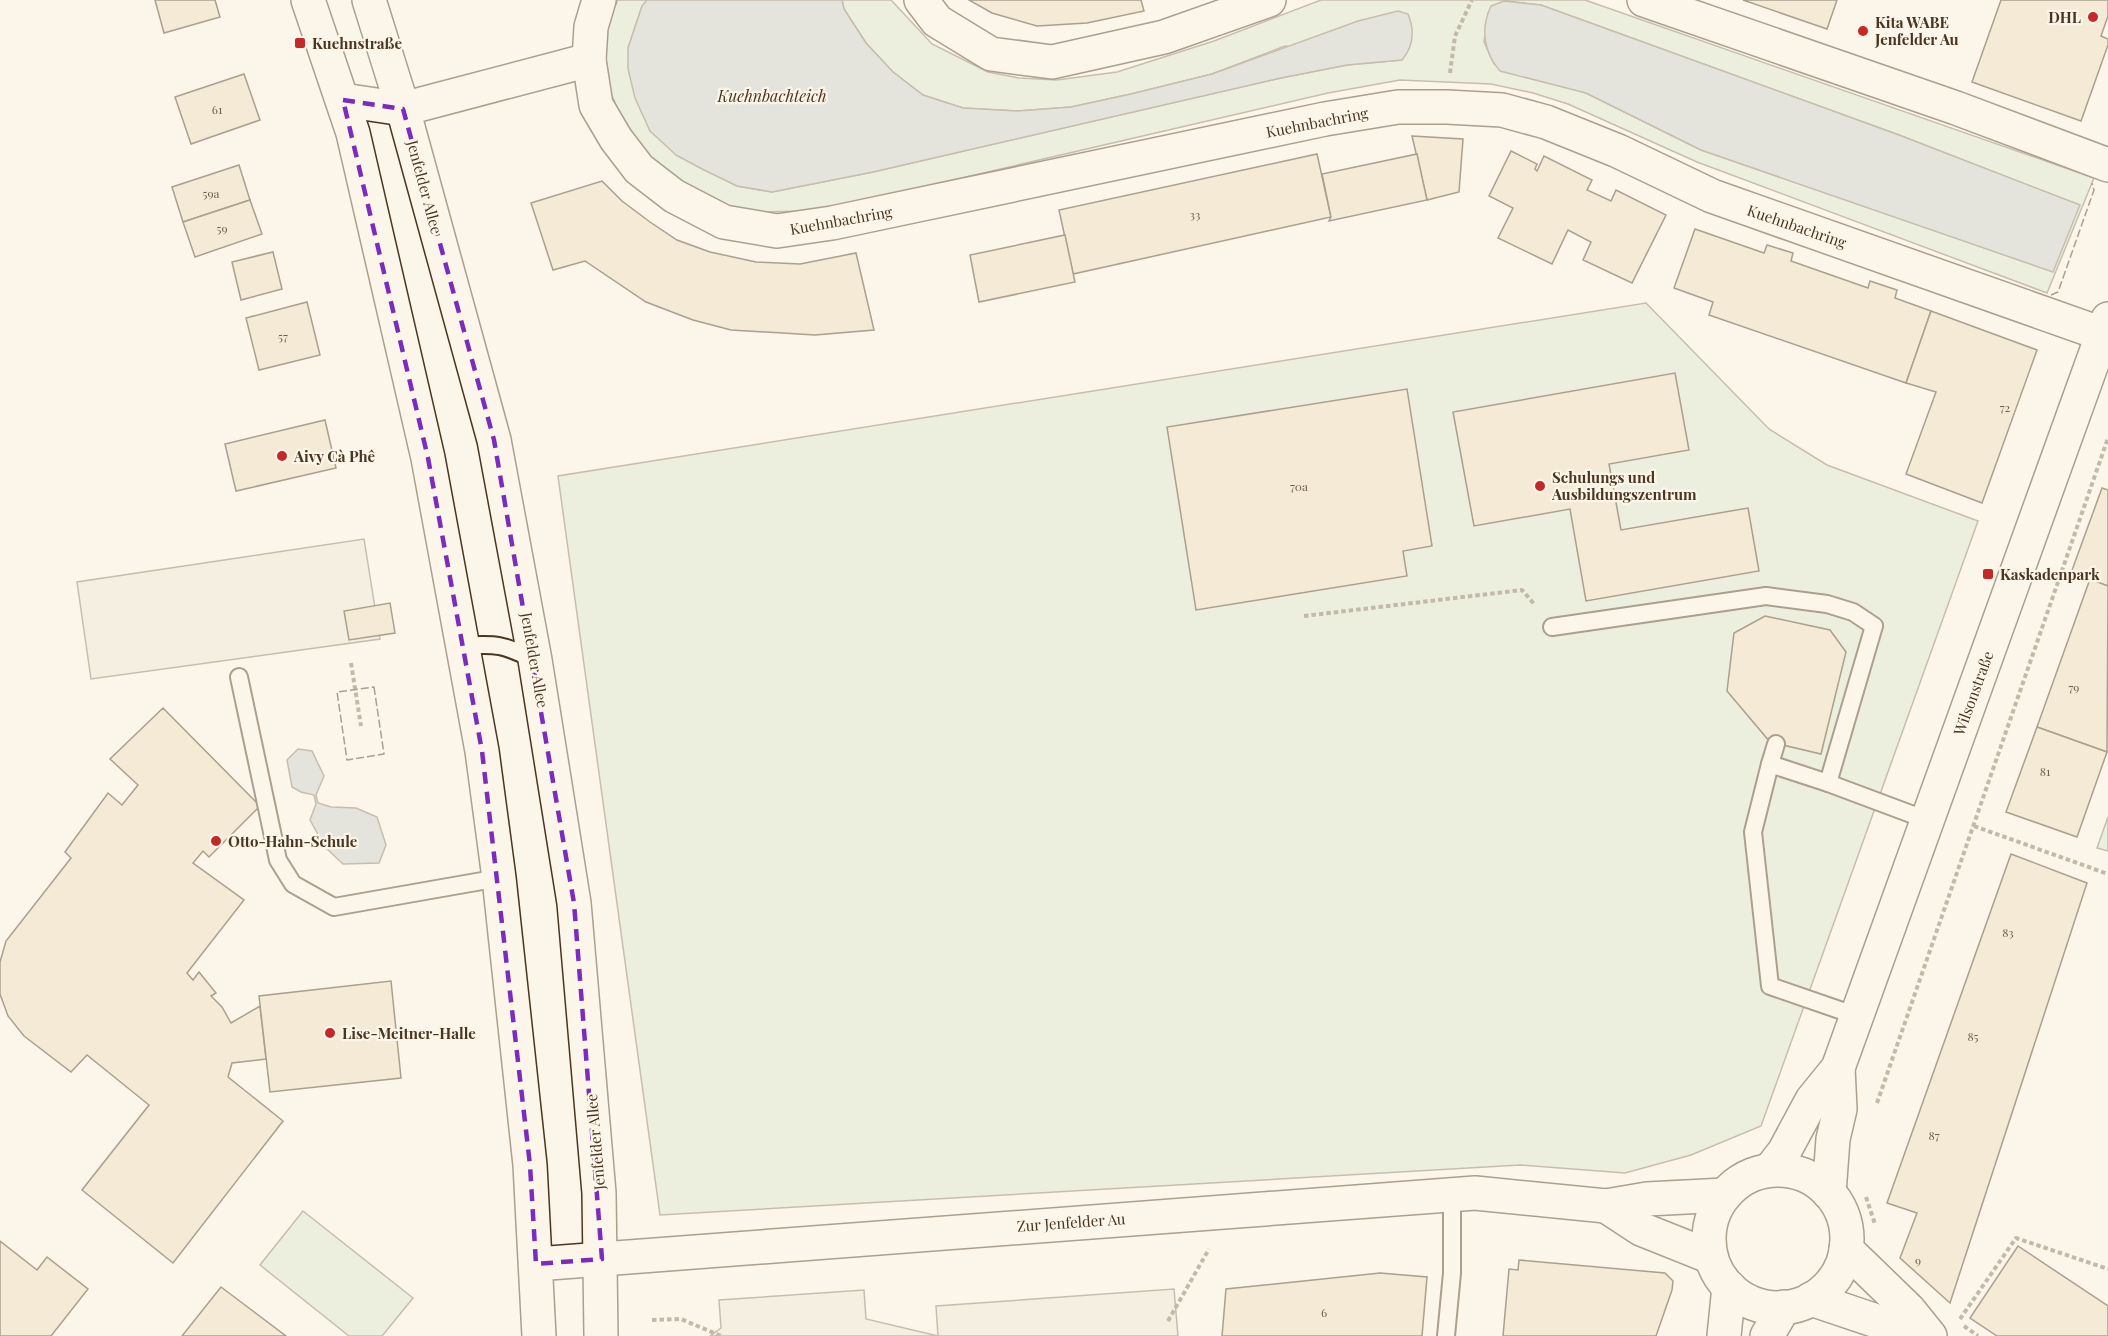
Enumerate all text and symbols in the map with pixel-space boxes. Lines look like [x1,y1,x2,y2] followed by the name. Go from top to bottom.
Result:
[2048,7,2081,27] place label: DHL
[2086,10,2100,24] marker: DHL
[1874,12,1959,49] place label: Kita WABE Jenfelder Au
[1856,24,1870,38] marker: Kita WABE Jenfelder Au
[312,33,402,53] place label: Kuehnstraße
[293,36,307,50] marker: Kuehnstraße
[716,85,827,106] water label: Kuehnbachteich
[212,101,223,117] house number: 61
[1264,102,1370,142] street label: Kuehnbachring
[403,137,447,236] street label: Jenfelder Allee
[202,185,220,201] house number: 59a
[1745,200,1849,252] street label: Kuehnbachring
[788,201,894,239] street label: Kuehnbachring
[1190,206,1200,222] house number: 33
[216,220,228,236] house number: 59
[278,328,288,344] house number: 57
[2000,399,2011,415] house number: 72
[293,446,376,466] place label: Aivy Cà Phê
[275,449,289,463] marker: Aivy Cà Phê
[1551,467,1697,504] place label: Schulungs und Ausbildungszentrum
[1290,478,1308,494] house number: 70a
[1533,479,1547,493] marker: Schulungs und Ausbildungszentrum
[2000,564,2100,584] place label: Kaskadenpark
[1981,567,1995,581] marker: Kaskadenpark
[517,610,553,709] street label: Jenfelder Allee
[1948,648,1997,739] street label: Wilsonstraße
[2069,679,2079,695] house number: 79
[2040,763,2051,779] house number: 81
[228,831,358,851] place label: Otto-Hahn-Schule
[209,834,223,848] marker: Otto-Hahn-Schule
[2002,924,2014,940] house number: 83
[342,1023,476,1043] place label: Lise-Meitner-Halle
[323,1026,337,1040] marker: Lise-Meitner-Halle
[1967,1028,1979,1044] house number: 85
[581,1093,609,1192] street label: Jenfelder Allee
[1928,1127,1940,1143] house number: 87
[1016,1208,1126,1236] street label: Zur Jenfelder Au
[1915,1252,1921,1268] house number: 9
[1321,1304,1327,1320] house number: 6

